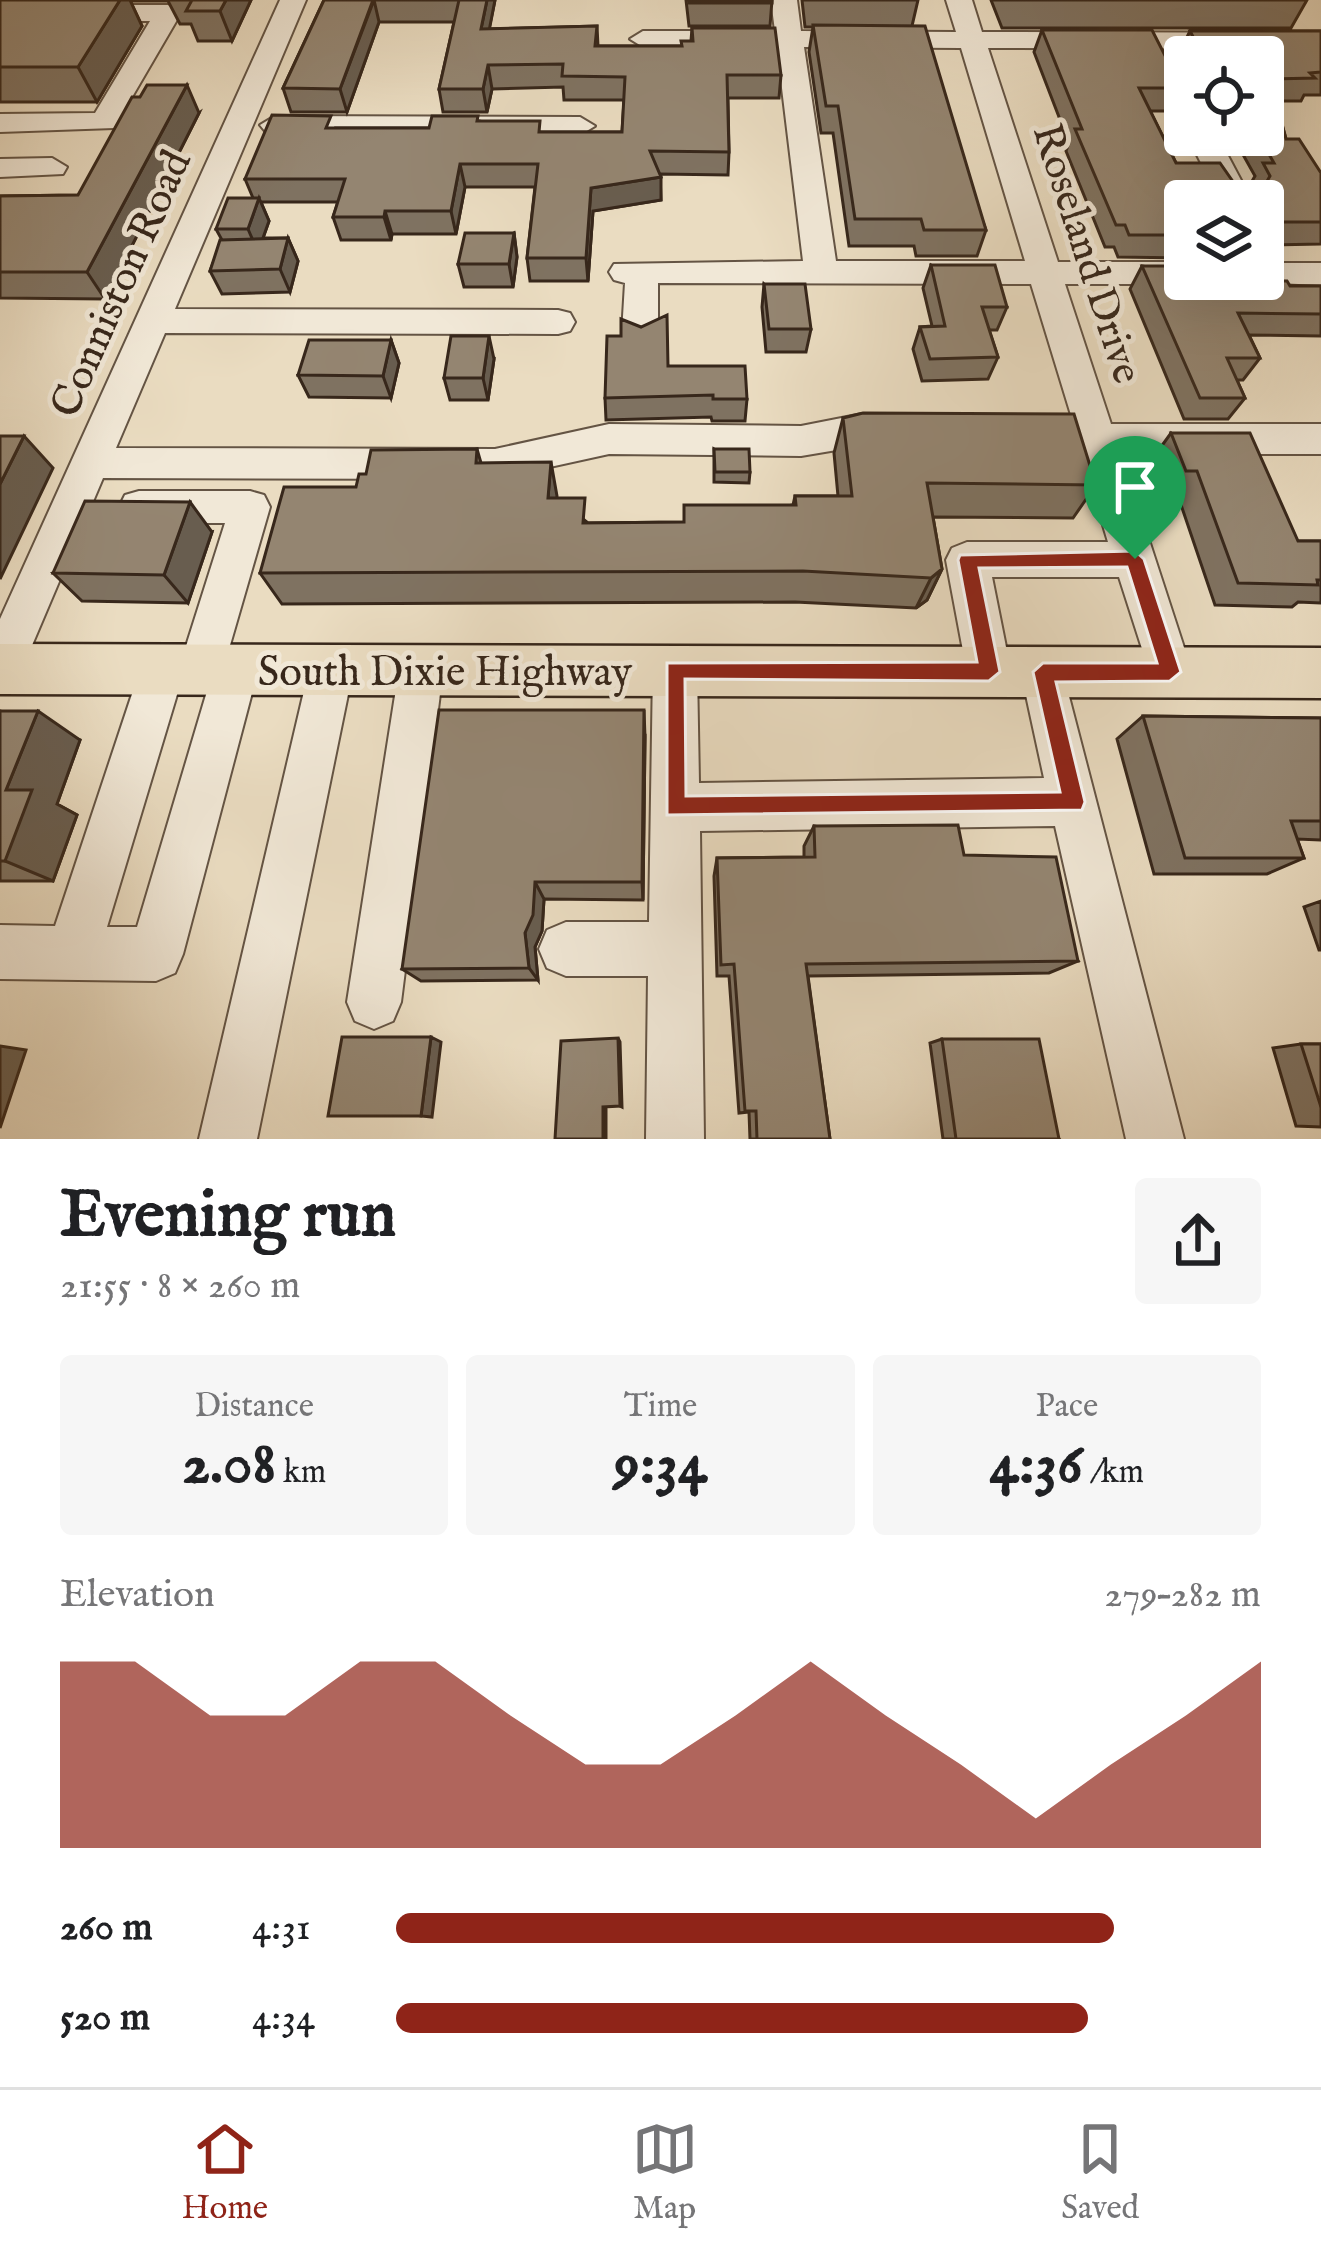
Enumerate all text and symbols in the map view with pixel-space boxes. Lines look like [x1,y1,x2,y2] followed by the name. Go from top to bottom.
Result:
[1164,36,1284,300] map controls
[1164,36,1284,156] button: locate
[1019,118,1153,391] street label: Roseland Drive
[40,142,205,426] street label: Conniston Road
[1164,180,1284,300] button: layers
[1084,436,1186,559] pin
[1102,454,1168,520] icon: arrive
[258,647,633,700] street label: South Dixie Highway
[60,1175,396,1259] text: Evening run
[1135,1178,1261,1304] button: share
[60,1262,300,1311] text: 21:55 · 8 × 260 m
[194,1386,314,1428] text: Distance
[624,1386,697,1428] text: Time
[1036,1386,1098,1428] text: Pace
[182,1428,276,1504] text: 2.08
[614,1428,707,1504] text: 9:34
[990,1428,1083,1504] text: 4:36
[276,1452,326,1494] text: km
[1083,1452,1144,1494] text: /km
[60,1571,215,1620] text: Elevation
[1104,1571,1261,1620] text: 279–282 m
[60,1904,153,1953] text: 260 m
[252,1904,311,1953] text: 4:31
[60,1994,150,2043] text: 520 m
[252,1994,315,2043] text: 4:34
[182,2116,268,2230] tab: Home
[632,2116,698,2230] tab: Map
[1061,2116,1139,2230] tab: Saved

